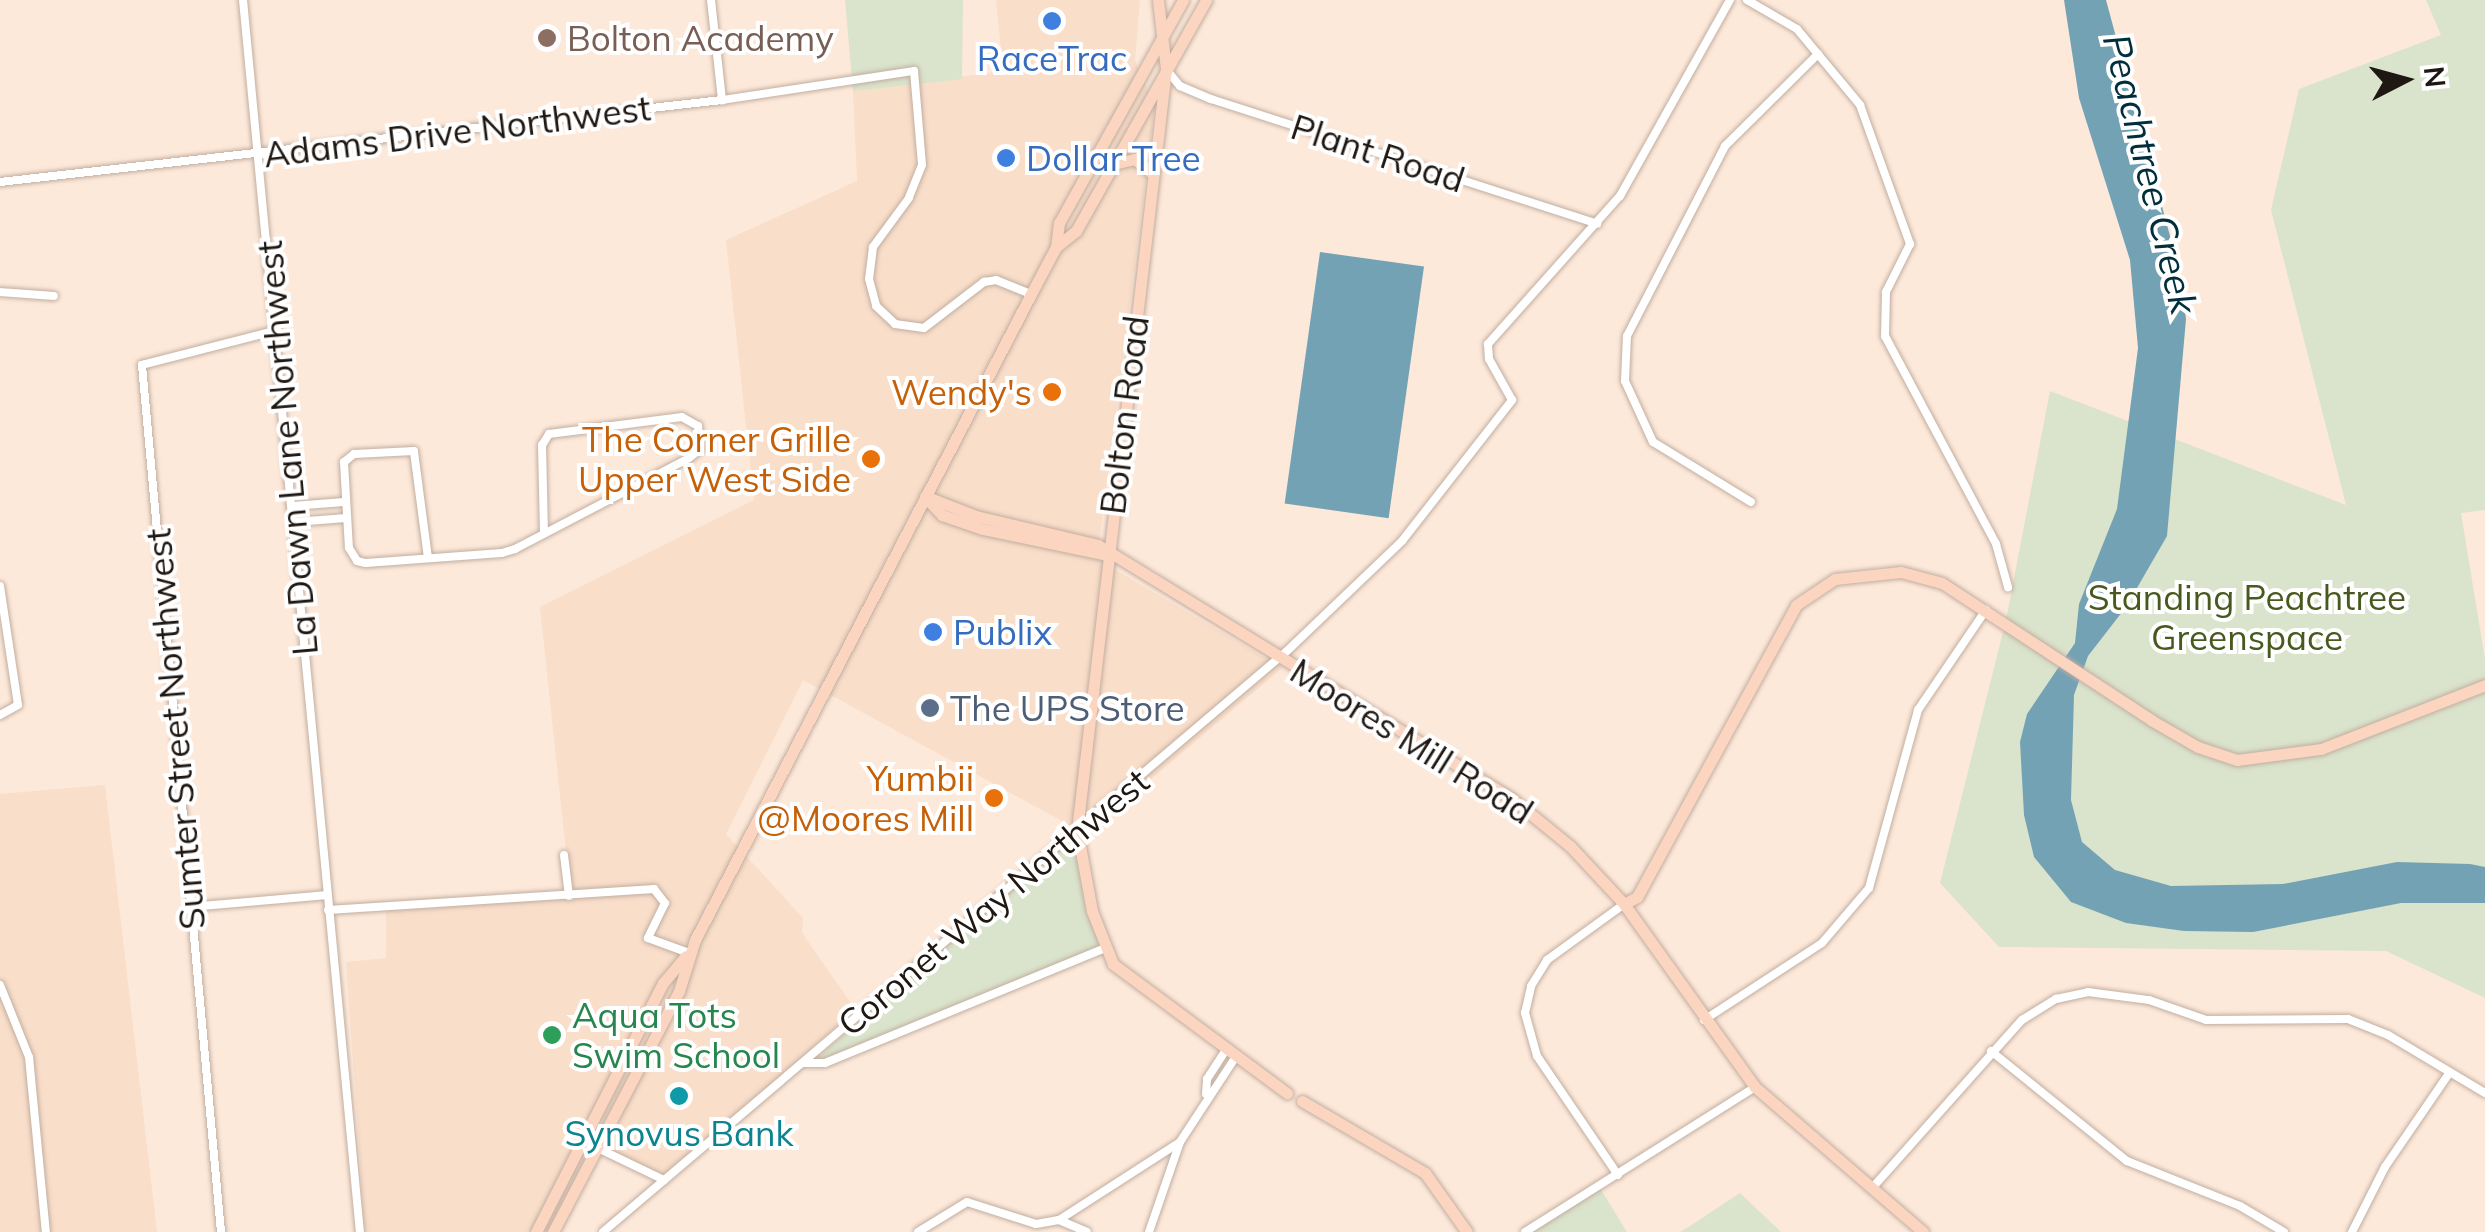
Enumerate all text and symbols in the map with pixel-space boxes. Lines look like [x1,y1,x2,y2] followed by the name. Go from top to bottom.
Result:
[1041,10,1063,32] marker: RaceTrac
[567,17,834,59] place label: Bolton Academy
[536,27,558,49] marker: Bolton Academy
[2093,29,2207,319] water label: Peachtree Creek
[2355,30,2455,130] north arrow
[977,37,1127,79] place label: RaceTrac
[2417,64,2454,89] text: N
[261,86,653,176] street label: Adams Drive Northwest
[1286,105,1470,201] street label: Plant Road
[1026,137,1201,179] place label: Dollar Tree
[995,147,1017,169] marker: Dollar Tree
[248,239,326,657] street label: La Dawn Lane Northwest
[1091,313,1157,517] street label: Bolton Road
[891,371,1032,413] place label: Wendy's
[1041,381,1063,403] marker: Wendy's
[578,418,851,500] place label: The Corner Grille Upper West Side
[860,448,882,470] marker: The Corner Grille Upper West Side
[137,527,213,931] street label: Sumter Street Northwest
[2088,576,2406,658] park label: Standing Peachtree Greenspace
[953,611,1052,653] place label: Publix
[922,621,944,643] marker: Publix
[1283,650,1541,832] street label: Moores Mill Road
[950,687,1184,729] place label: The UPS Store
[919,697,941,719] marker: The UPS Store
[757,757,974,839] place label: Yumbii @Moores Mill
[829,760,1157,1044] street label: Coronet Way Northwest
[983,787,1005,809] marker: Yumbii @Moores Mill
[572,994,780,1076] place label: Aqua Tots Swim School
[541,1024,563,1046] marker: Aqua Tots Swim School
[668,1085,690,1107] marker: Synovus Bank
[564,1112,794,1154] place label: Synovus Bank

